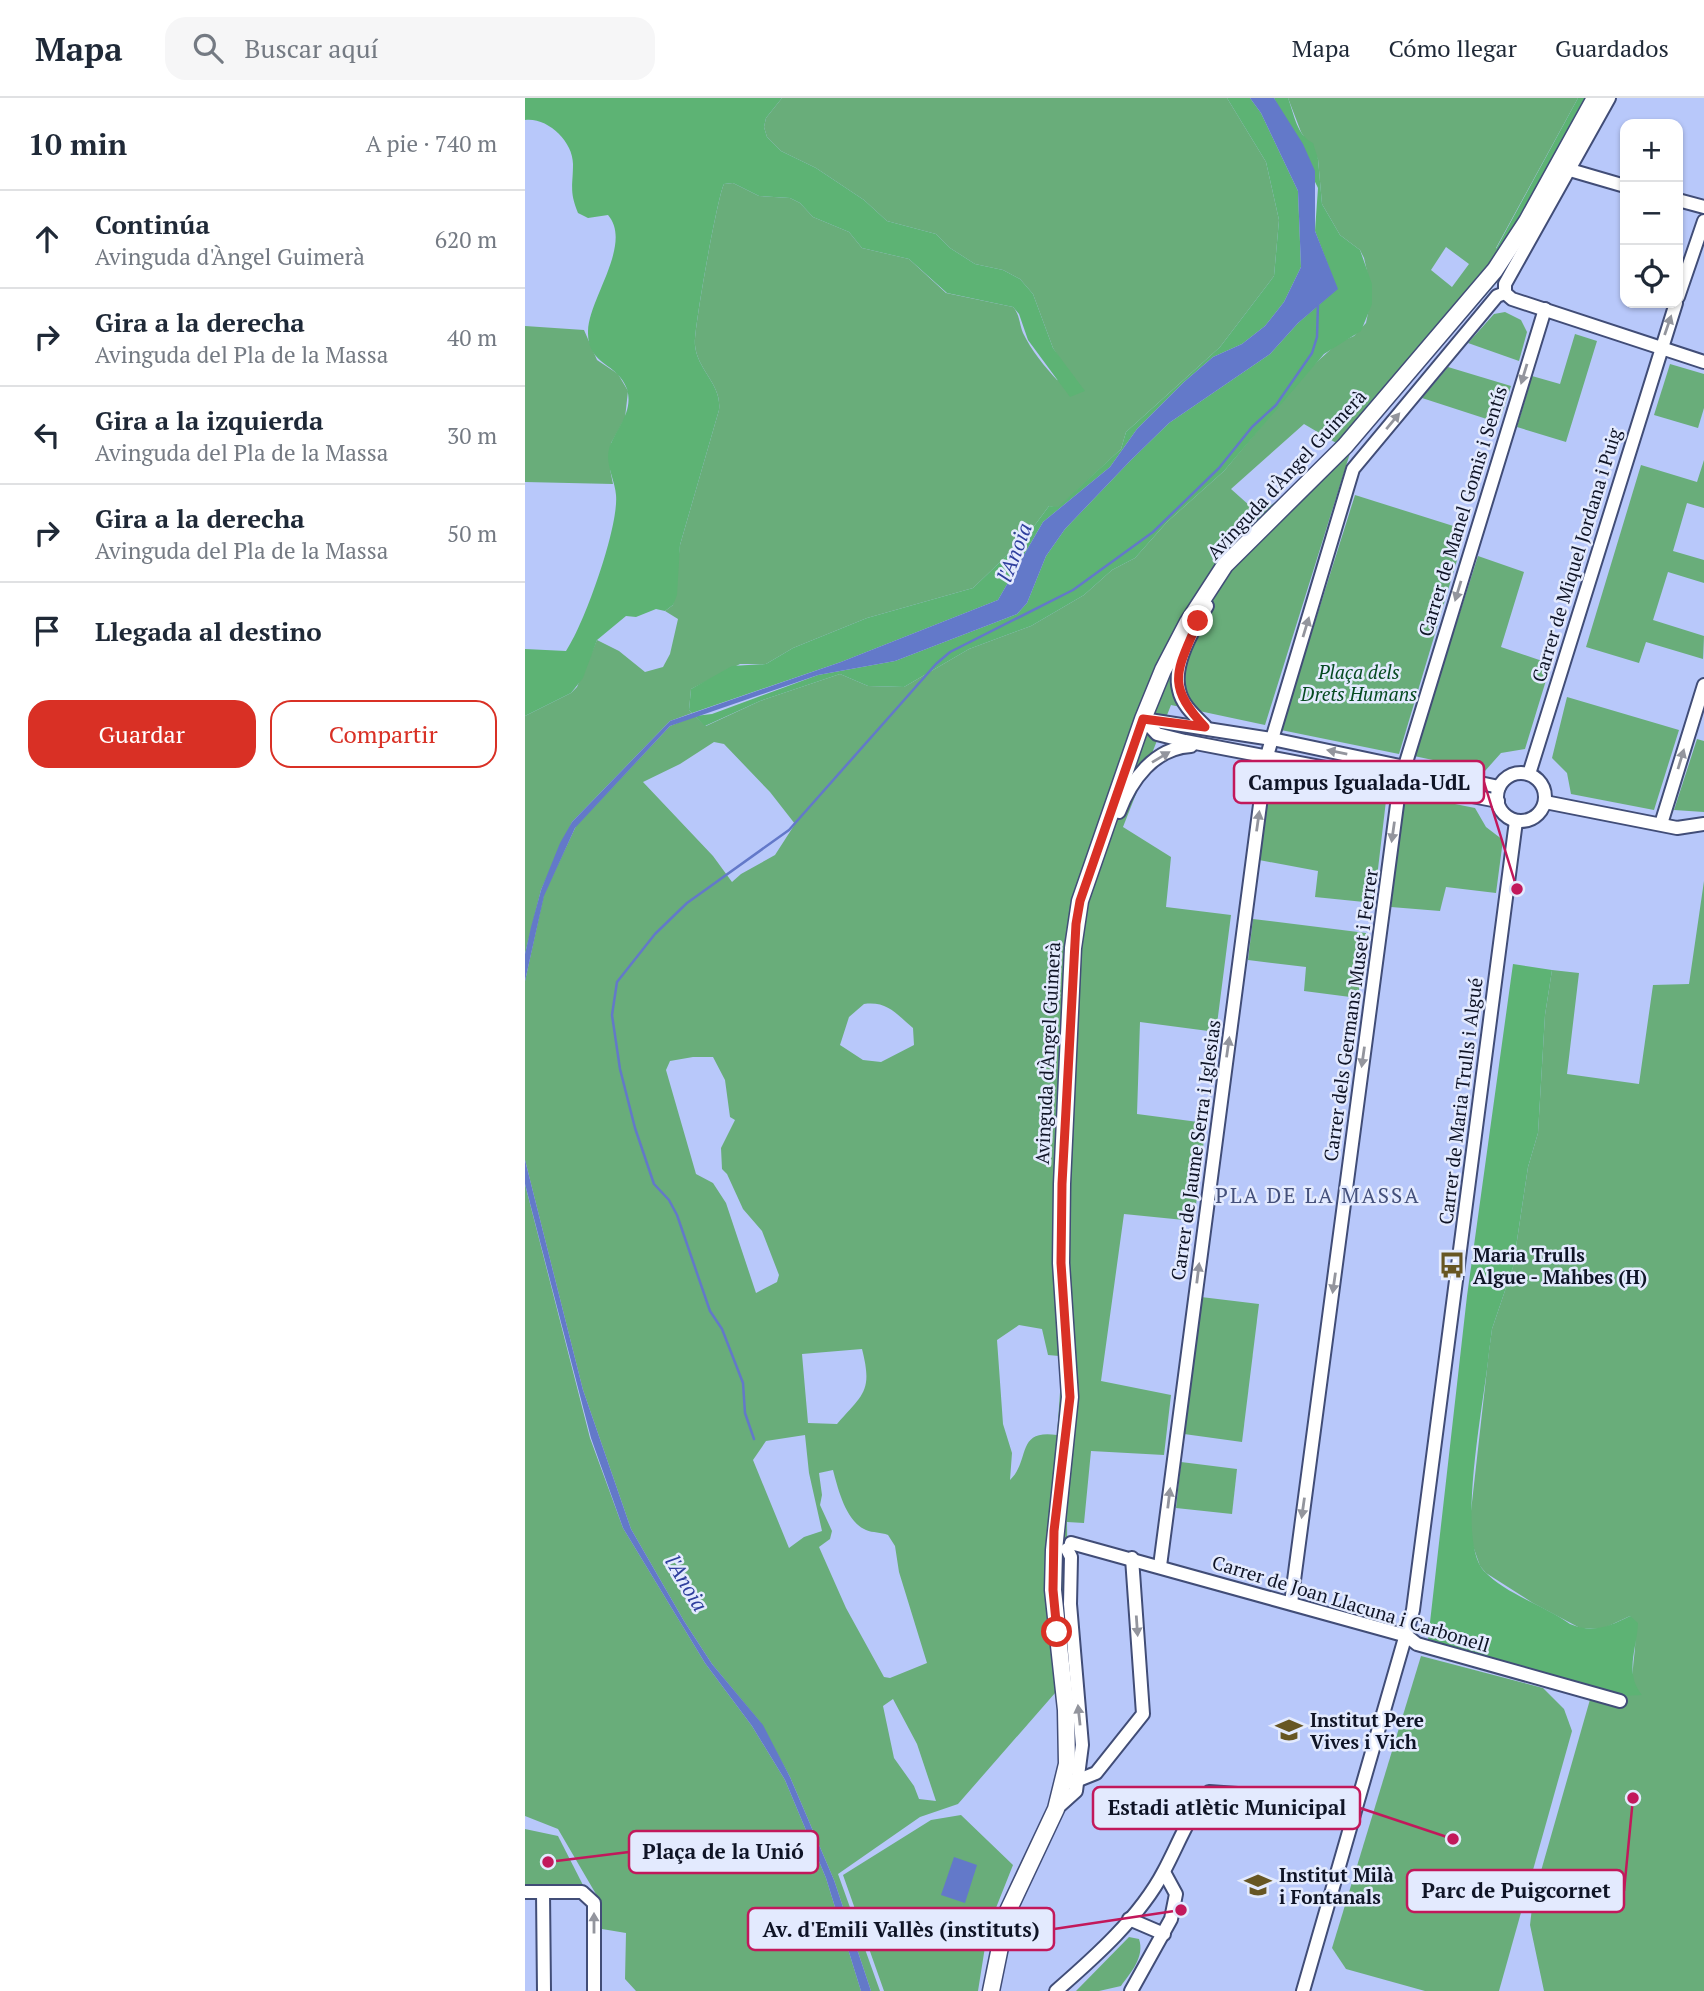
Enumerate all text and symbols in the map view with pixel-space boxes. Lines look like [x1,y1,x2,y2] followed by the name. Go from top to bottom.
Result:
[165,17,655,80] search box
[35,27,123,70] text: Mapa
[189,29,227,67] icon: search
[245,31,378,65] text: Buscar aquí
[1292,32,1350,64] text: Mapa
[1388,32,1517,64] text: Cómo llegar
[1555,32,1669,64] text: Guardados
[1620,119,1683,308] map controls
[1620,119,1683,182] button: +
[28,124,127,164] text: 10 min
[366,128,497,159] text: A pie · 740 m
[1620,182,1683,245] button: −
[95,207,210,241] text: Continúa
[28,220,66,258] icon: ahead
[435,224,497,255] text: 620 m
[95,241,365,272] text: Avinguda d'Àngel Guimerà
[1620,245,1683,308] button: locate
[95,305,305,339] text: Gira a la derecha
[1663,315,1674,336] one-way arrow
[28,318,66,356] icon: right
[447,322,497,353] text: 40 m
[95,339,388,370] text: Avinguda del Pla de la Massa
[1519,364,1529,385] one-way arrow
[1412,383,1512,639] street label: Carrer de Manel Gomis i Sentís
[1201,384,1371,564] street label: Avinguda d'Àngel Guimerà
[95,403,323,437] text: Gira a la izquierda
[1385,412,1400,429] one-way arrow
[28,416,66,454] icon: left
[447,420,497,451] text: 30 m
[1525,424,1627,685] street label: Carrer de Miquel Jordana i Puig
[95,437,388,468] text: Avinguda del Pla de la Massa
[95,501,305,535] text: Gira a la derecha
[28,514,66,552] icon: right
[447,518,497,549] text: 50 m
[990,519,1038,585] water label: l'Anoia
[95,535,388,566] text: Avinguda del Pla de la Massa
[1452,581,1462,602] one-way arrow
[1182,605,1213,636] route end
[28,612,66,650] icon: arrive
[95,614,322,648] text: Llegada al destino
[1301,616,1311,637] one-way arrow
[1300,659,1417,706] park label: Plaça dels Drets Humans
[28,700,256,768] button: Guardar
[270,700,497,768] button: Compartir
[1326,746,1348,757] one-way arrow
[1676,748,1687,769] one-way arrow
[1152,750,1171,763] one-way arrow
[1234,761,1484,803] callout: Campus Igualada-UdL
[1248,768,1470,796] text: Campus Igualada-UdL
[1253,810,1264,832] one-way arrow
[1388,821,1399,843] one-way arrow
[1317,866,1383,1163] street label: Carrer dels Germans Muset i Ferrer
[1029,941,1065,1165] street label: Avinguda d'Àngel Guimerà
[1432,976,1488,1226] street label: Carrer de Maria Trulls i Algué
[1164,1018,1226,1282] street label: Carrer de Jaume Serra i Iglesias
[1223,1036,1234,1058] one-way arrow
[1358,1047,1369,1069] one-way arrow
[1215,1181,1421,1209] district label: PLA DE LA MASSA
[1473,1242,1647,1289] place label: Maria Trulls Algue - Mahbes (H)
[1437,1250,1467,1280] bus stop icon: Maria Trulls Algue - Mahbes (H)
[1193,1261,1204,1283] one-way arrow
[1328,1272,1339,1294] one-way arrow
[1164,1487,1175,1509] one-way arrow
[1298,1498,1309,1520] one-way arrow
[1209,1549,1493,1657] street label: Carrer de Joan Llacuna i Carbonell
[659,1550,715,1616] water label: l'Anoia
[1132,1615,1143,1637] one-way arrow
[1041,1616,1072,1647] route start
[1074,1704,1085,1726] one-way arrow
[1310,1707,1424,1754] place label: Institut Pere Vives i Vich
[1274,1715,1304,1745] school or university icon: Institut Pere Vives i Vich
[1093,1787,1360,1829] callout: Estadi atlètic Municipal
[1108,1793,1346,1821] text: Estadi atlètic Municipal
[629,1831,818,1873] callout: Plaça de la Unió
[642,1837,804,1865] text: Plaça de la Unió
[1279,1862,1394,1909] place label: Institut Milà i Fontanals
[1243,1870,1273,1900] school or university icon: Institut Milà i Fontanals
[1407,1870,1624,1912] callout: Parc de Puigcornet
[1421,1876,1611,1904] text: Parc de Puigcornet
[748,1908,1054,1950] callout: Av. d'Emili Vallès (instituts)
[588,1912,600,1934] one-way arrow
[762,1915,1040,1943] text: Av. d'Emili Vallès (instituts)

